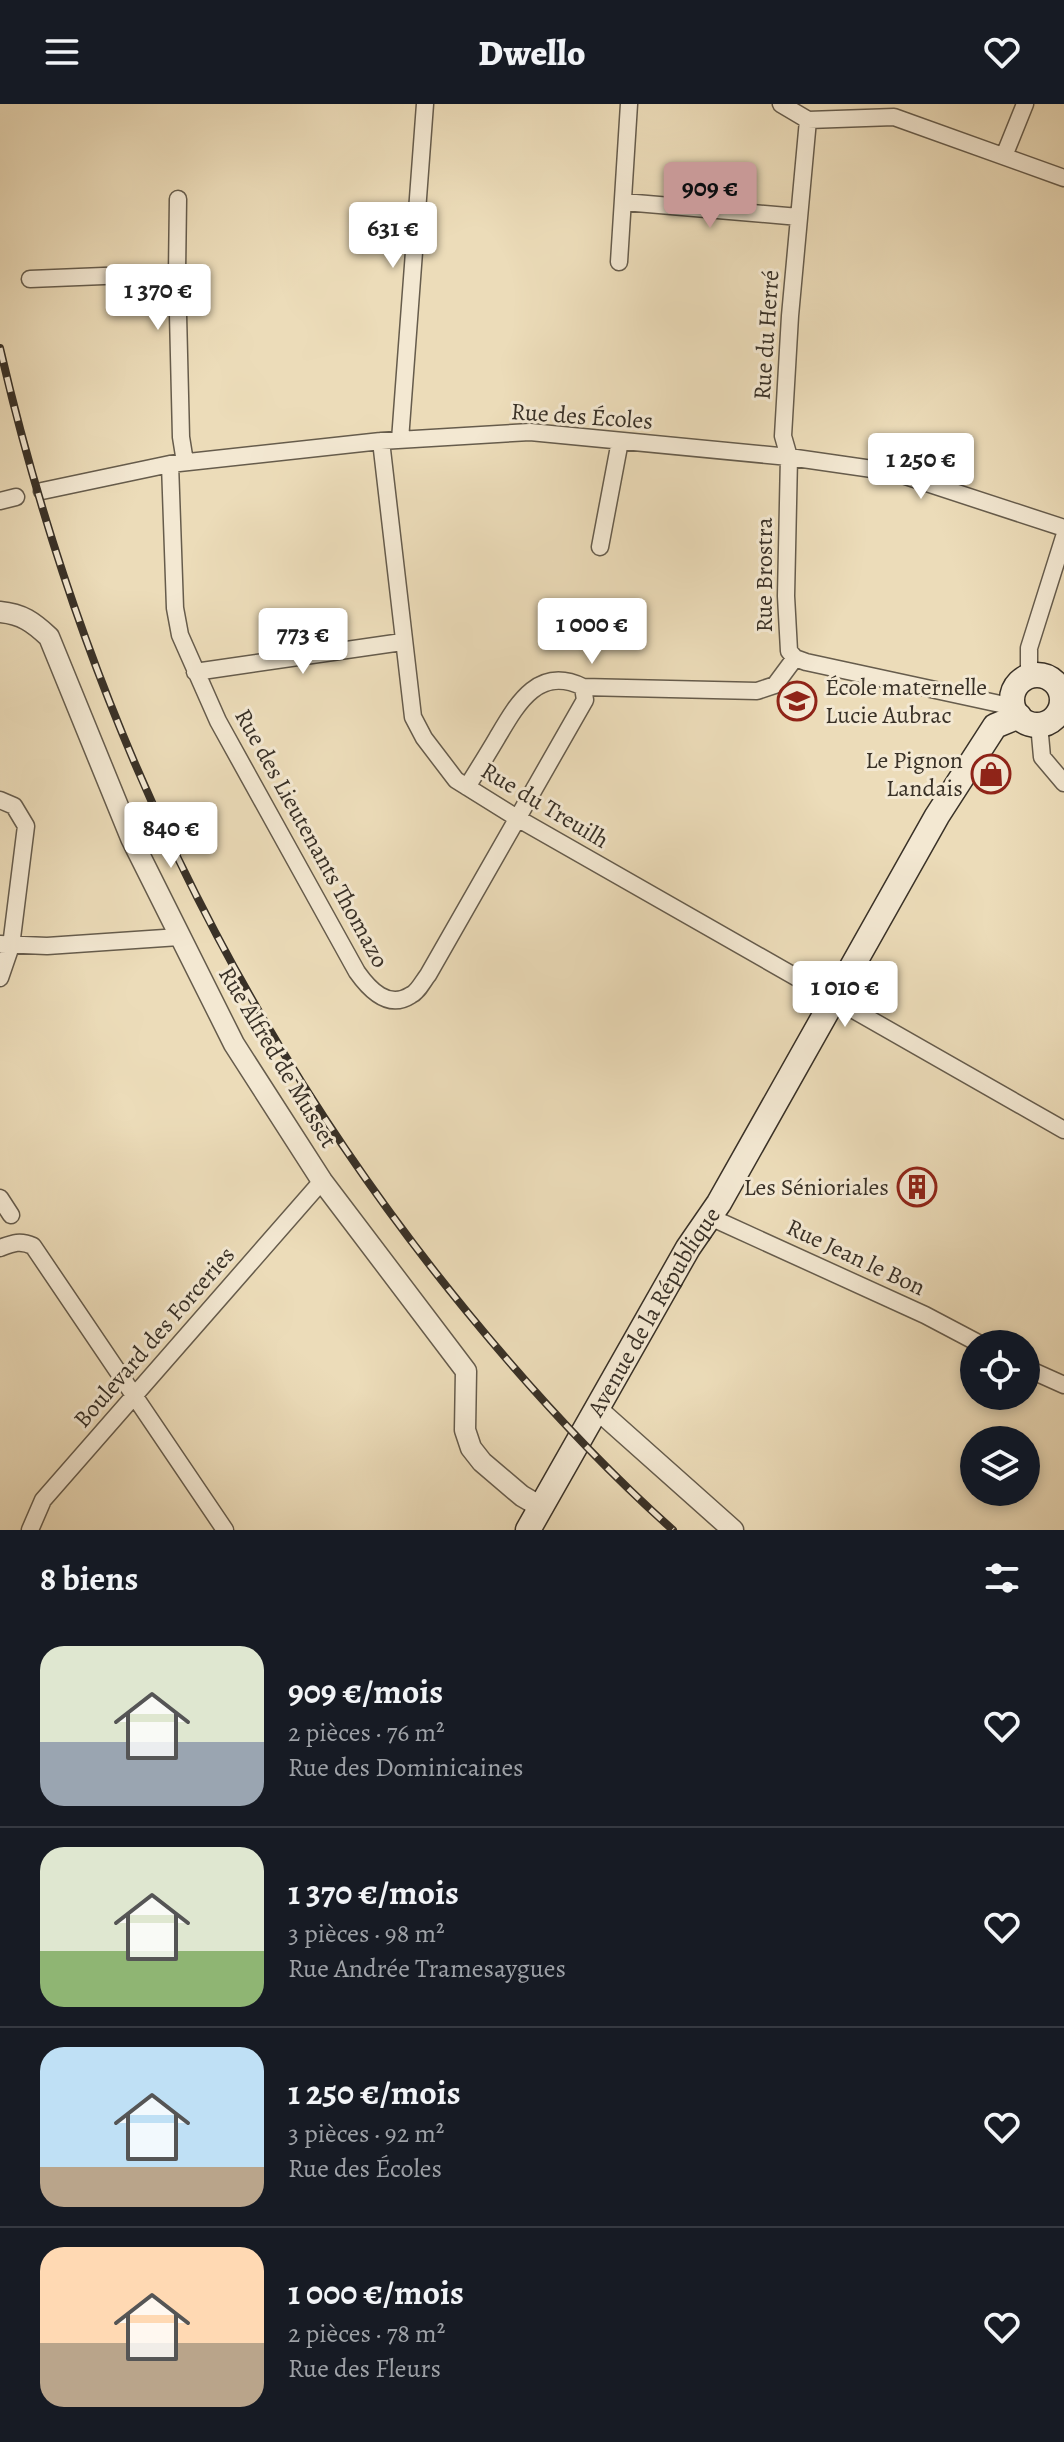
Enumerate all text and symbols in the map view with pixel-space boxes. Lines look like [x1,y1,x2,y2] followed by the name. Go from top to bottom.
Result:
[478,28,586,77] text: Dwello
[40,30,84,74] icon: menu
[980,30,1024,74] icon: heart
[654,162,766,230] pin: 909 €
[682,170,738,205] text: 909 €
[337,202,449,270] pin: 631 €
[367,210,419,245] text: 631 €
[84,264,232,332] pin: 1 370 €
[745,269,787,401] street label: Rue du Herré
[124,272,192,307] text: 1 370 €
[510,395,654,437] street label: Rue des Écoles
[847,433,995,501] pin: 1 250 €
[886,441,956,476] text: 1 250 €
[748,517,780,633] street label: Rue Brostra
[518,598,666,666] pin: 1 000 €
[556,606,628,641] text: 1 000 €
[247,608,359,676] pin: 773 €
[277,616,329,651] text: 773 €
[825,671,987,731] place label: École maternelle Lucie Aubrac
[776,680,818,722] school or university icon: École maternelle Lucie Aubrac
[227,703,397,973] street label: Rue des Lieutenants Thomazo
[865,744,963,804] place label: Le Pignon Landais
[970,753,1012,795] shop icon: Le Pignon Landais
[475,754,615,856] street label: Rue du Treuilh
[115,802,227,870] pin: 840 €
[142,810,200,845] text: 840 €
[211,960,345,1154] street label: Rue Alfred de Musset
[771,961,919,1029] pin: 1 010 €
[811,969,879,1004] text: 1 010 €
[896,1166,938,1208] building icon: Les Sénioriales
[743,1171,889,1203] place label: Les Sénioriales
[579,1200,728,1423] street label: Avenue de la République
[781,1211,931,1303] street label: Rue Jean le Bon
[66,1239,242,1435] street label: Boulevard des Forceries
[960,1330,1040,1506] map controls
[960,1330,1040,1410] button: locate
[960,1426,1040,1506] button: layers
[40,1555,138,1602] text: 8 biens
[980,1556,1024,1600] icon: filters
[288,1668,443,1715] text: 909 €/mois
[104,1678,200,1774] icon: home
[980,1704,1024,1748] icon: heart
[288,1715,445,1750] text: 2 pièces · 76 m²
[288,1750,524,1785] text: Rue des Dominicaines
[288,1869,459,1916] text: 1 370 €/mois
[104,1879,200,1975] icon: home
[980,1905,1024,1949] icon: heart
[288,1916,445,1951] text: 3 pièces · 98 m²
[288,1951,566,1986] text: Rue Andrée Tramesaygues
[288,2069,461,2116] text: 1 250 €/mois
[104,2079,200,2175] icon: home
[980,2105,1024,2149] icon: heart
[288,2116,444,2151] text: 3 pièces · 92 m²
[288,2151,442,2186] text: Rue des Écoles
[288,2269,464,2316] text: 1 000 €/mois
[104,2279,200,2375] icon: home
[980,2305,1024,2349] icon: heart
[288,2316,445,2351] text: 2 pièces · 78 m²
[288,2351,441,2386] text: Rue des Fleurs

